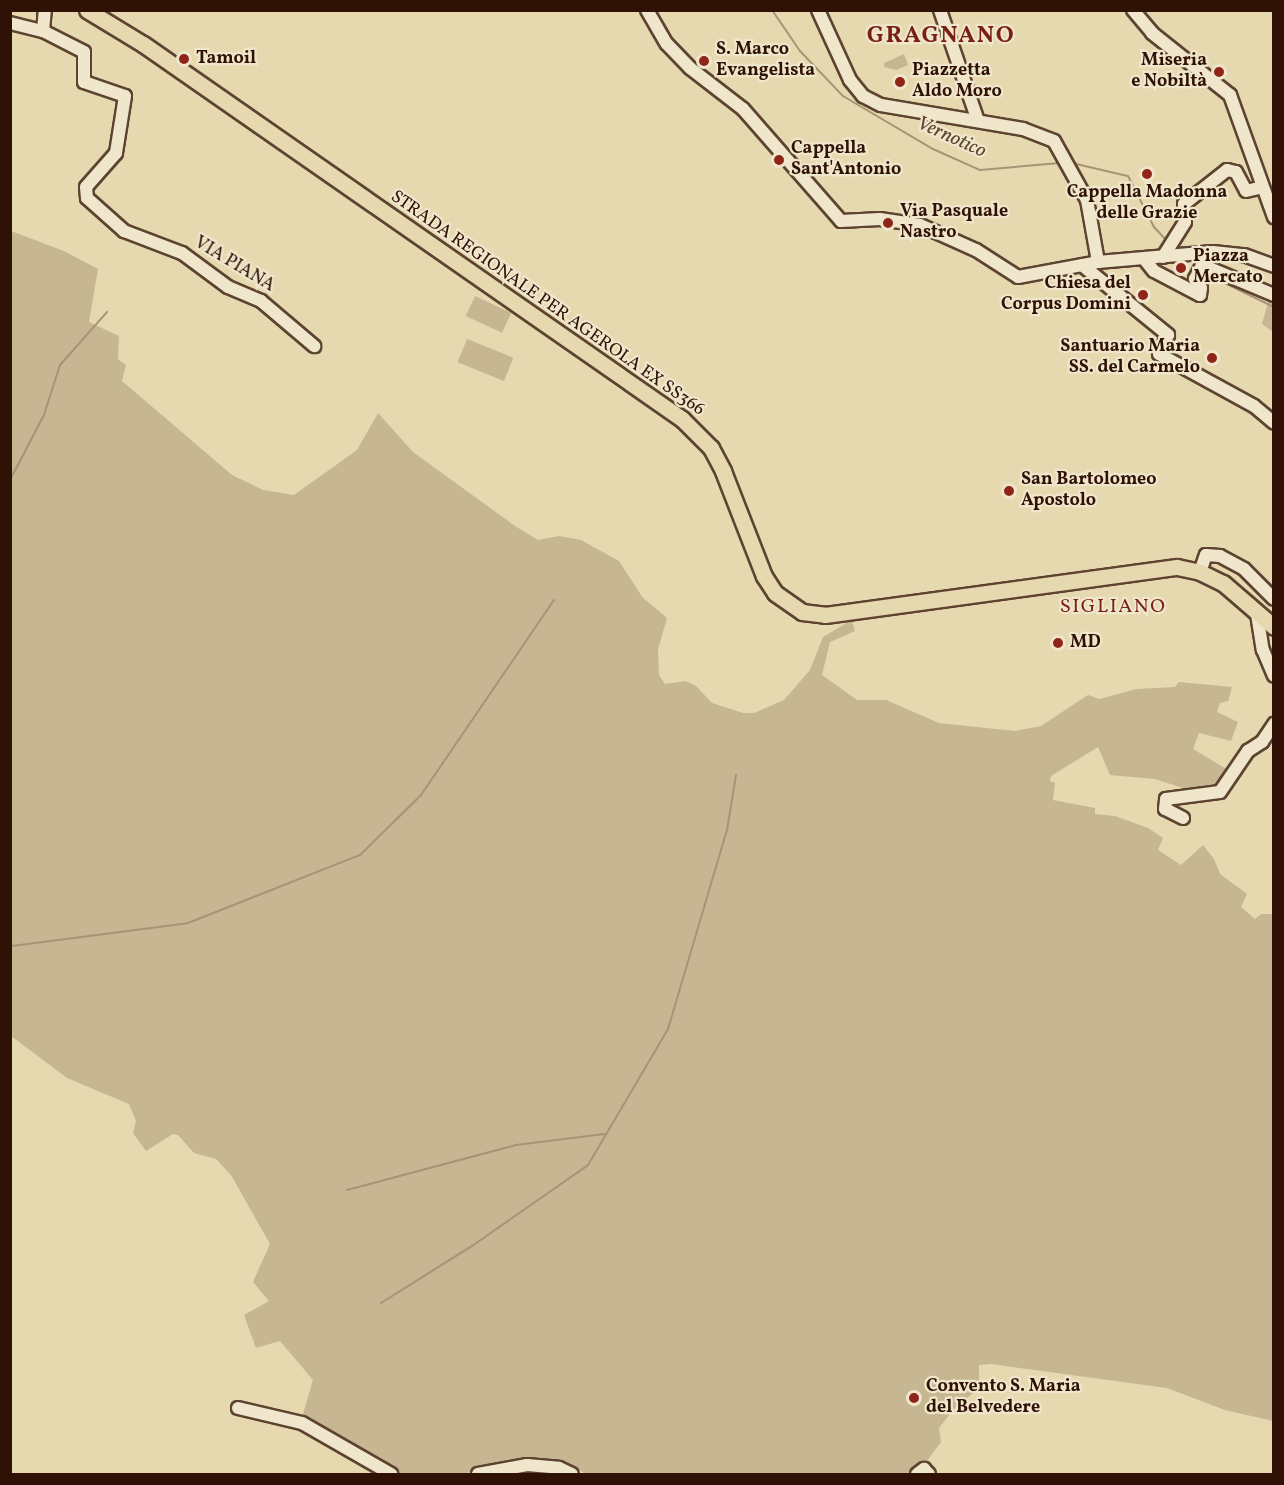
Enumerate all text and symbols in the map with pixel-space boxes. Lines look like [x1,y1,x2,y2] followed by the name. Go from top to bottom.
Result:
[867,23,1015,51] district label: GRAGNANO
[716,40,815,82] place label: S. Marco Evangelista
[196,48,256,70] place label: Tamoil
[1131,51,1207,94] place label: Miseria e Nobiltà
[177,52,191,66] marker: Tamoil
[697,54,711,68] marker: S. Marco Evangelista
[912,61,1002,104] place label: Piazzetta Aldo Moro
[1212,65,1226,79] marker: Miseria e Nobiltà
[893,75,907,89] marker: Piazzetta Aldo Moro
[912,112,990,164] water label: Vernotico
[791,139,901,182] place label: Cappella Sant'Antonio
[772,153,786,167] marker: Cappella Sant'Antonio
[1140,167,1154,181] marker: Cappella Madonna delle Grazie
[1067,183,1227,226] place label: Cappella Madonna delle Grazie
[386,187,708,421] street label: STRADA REGIONALE PER AGEROLA EX SS366
[900,202,1008,244] place label: Via Pasquale Nastro
[881,216,895,230] marker: Via Pasquale Nastro
[190,233,278,297] street label: VIA PIANA
[1193,247,1263,290] place label: Piazza Mercato
[1174,261,1188,275] marker: Piazza Mercato
[1001,274,1131,316] place label: Chiesa del Corpus Domini
[1136,288,1150,302] marker: Chiesa del Corpus Domini
[1060,337,1200,380] place label: Santuario Maria SS. del Carmelo
[1205,351,1219,365] marker: Santuario Maria SS. del Carmelo
[1021,470,1157,512] place label: San Bartolomeo Apostolo
[1002,484,1016,498] marker: San Bartolomeo Apostolo
[1060,595,1166,619] district label: SIGLIANO
[1070,632,1101,654] place label: MD
[1051,636,1065,650] marker: MD
[926,1377,1081,1420] place label: Convento S. Maria del Belvedere
[907,1391,921,1405] marker: Convento S. Maria del Belvedere

